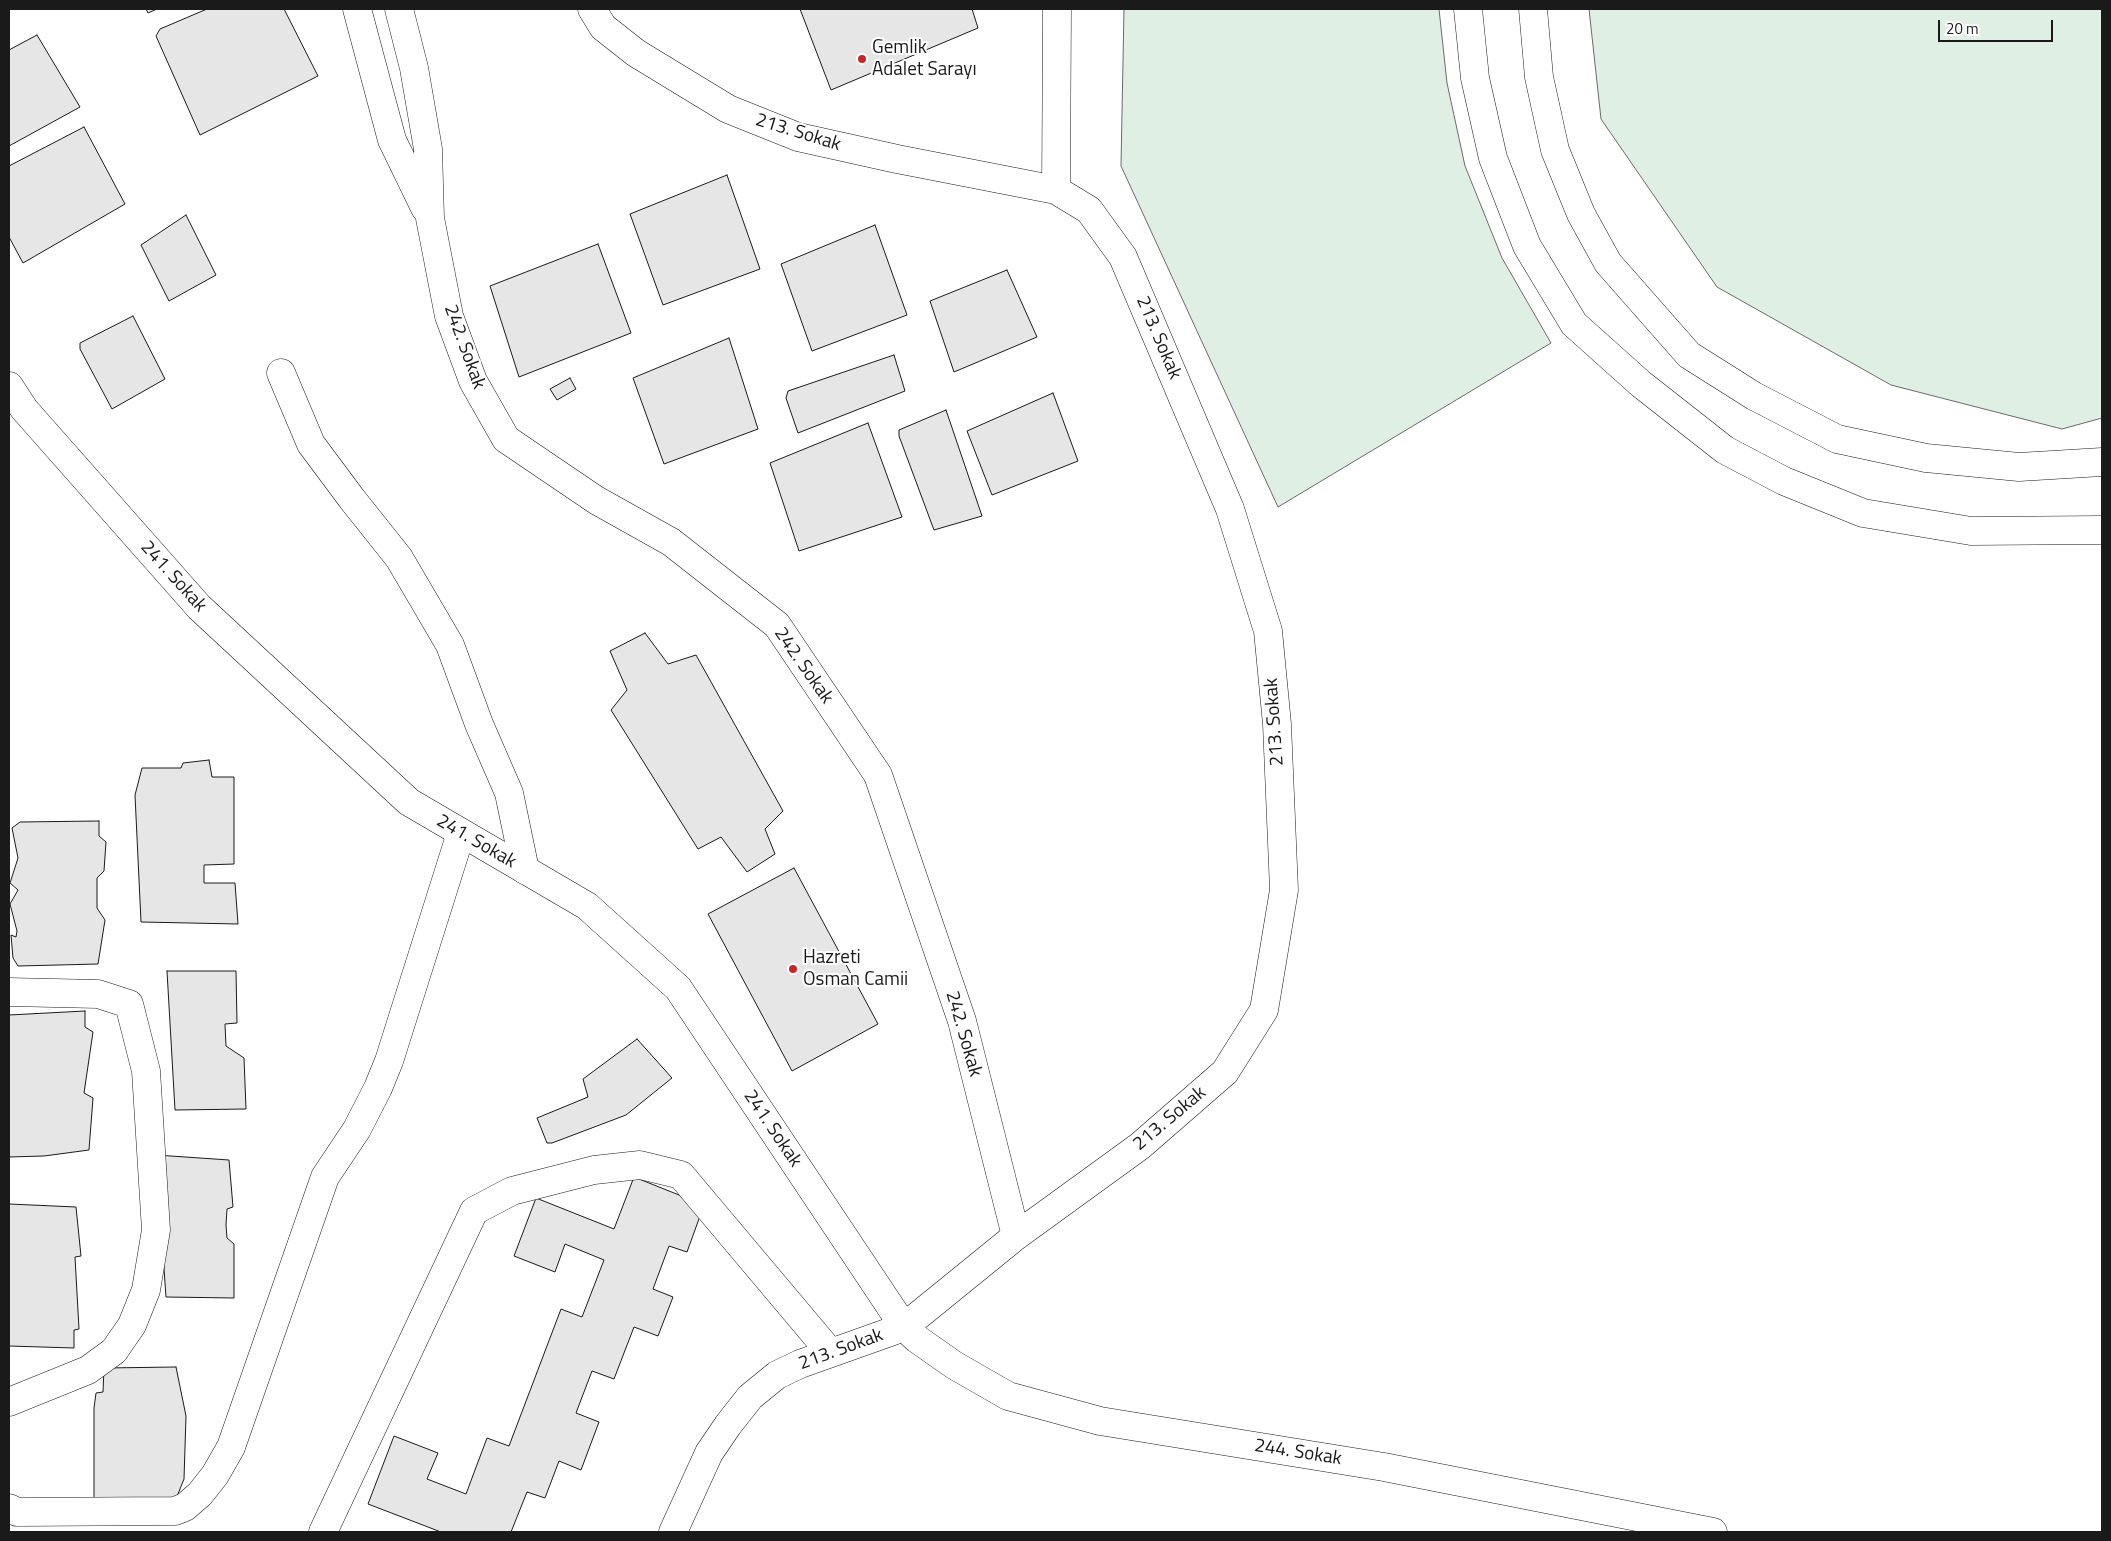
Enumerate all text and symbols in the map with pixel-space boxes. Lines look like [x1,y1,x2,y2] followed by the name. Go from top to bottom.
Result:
[1941,10,2056,42] scale bar
[1946,17,1979,40] text: 20 m
[872,37,977,81] place label: Gemlik Adalet Sarayı
[856,53,868,65] marker: Gemlik Adalet Sarayı
[752,109,844,157] street label: 213. Sokak
[1130,293,1186,383] street label: 213. Sokak
[438,302,490,392] street label: 242. Sokak
[135,537,211,617] street label: 241. Sokak
[768,623,838,709] street label: 242. Sokak
[1261,677,1289,767] street label: 213. Sokak
[432,810,520,874] street label: 241. Sokak
[803,947,908,991] place label: Hazreti Osman Camii
[787,963,799,975] marker: Hazreti Osman Camii
[940,988,986,1080] street label: 242. Sokak
[1129,1082,1211,1156] street label: 213. Sokak
[738,1086,806,1172] street label: 241. Sokak
[796,1324,886,1376] street label: 213. Sokak
[1253,1435,1343,1471] street label: 244. Sokak

